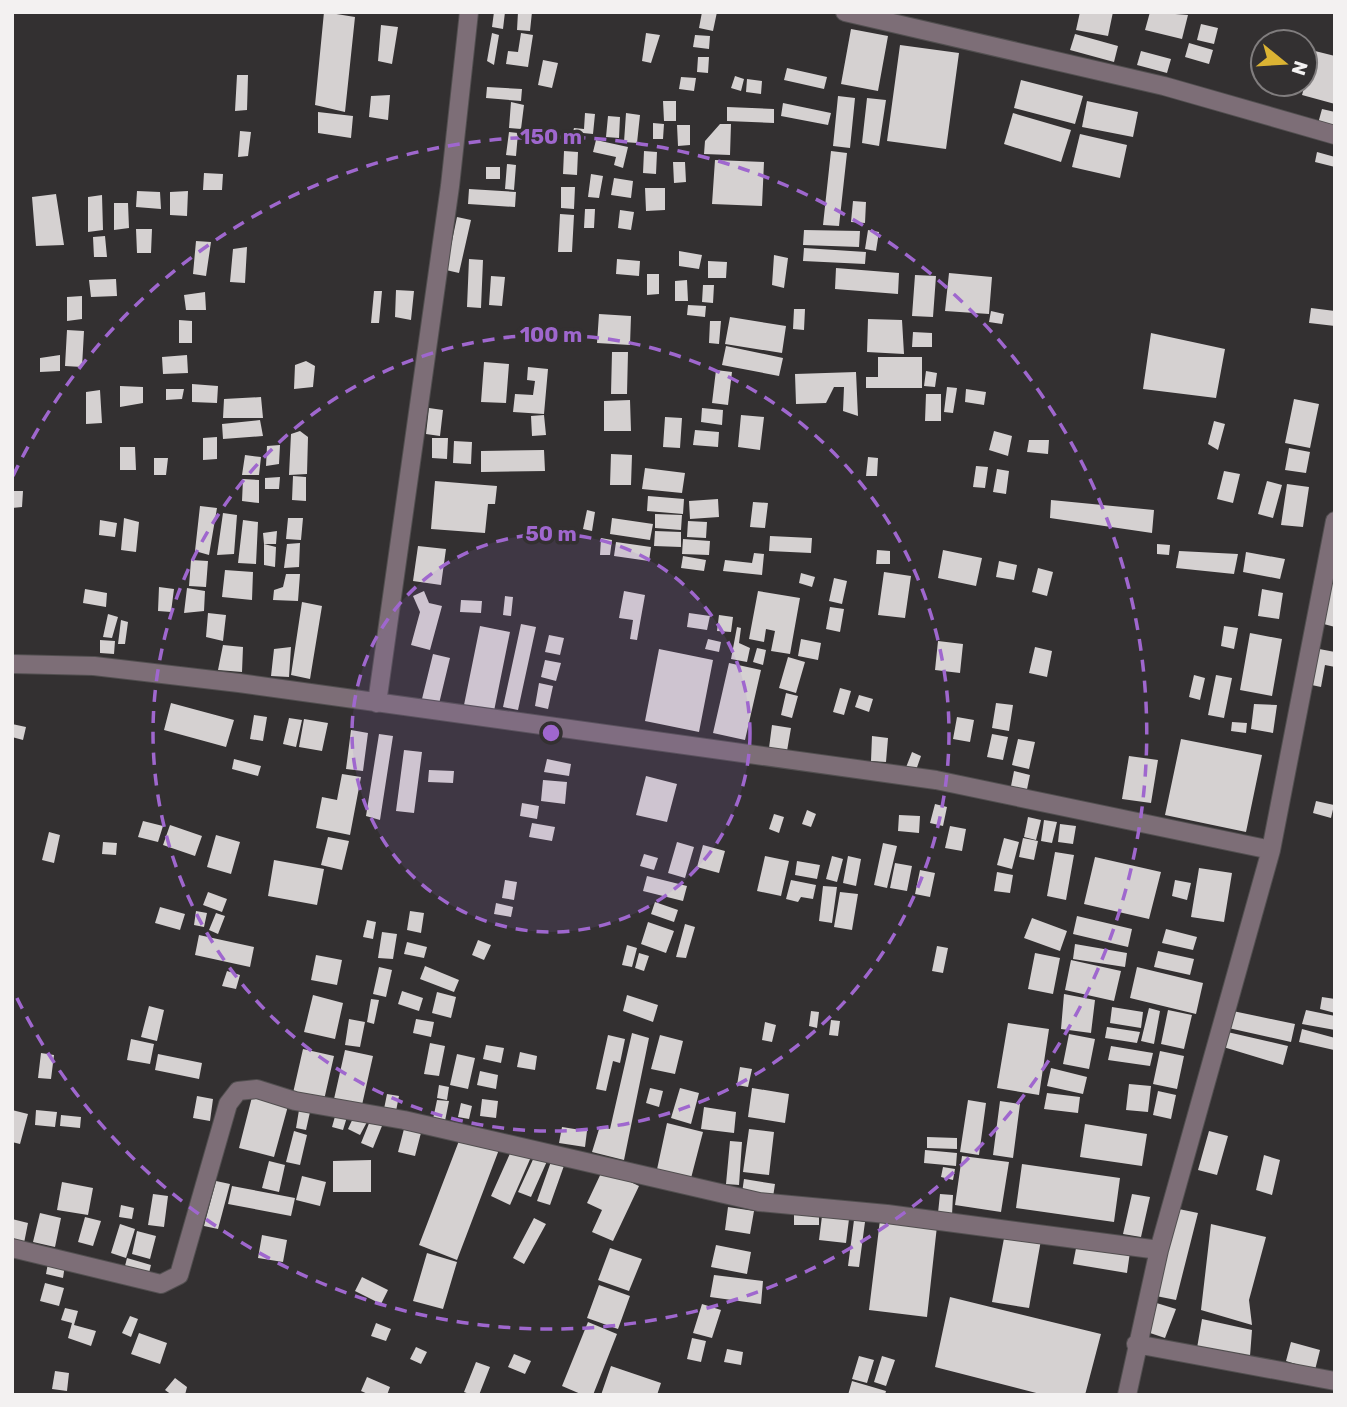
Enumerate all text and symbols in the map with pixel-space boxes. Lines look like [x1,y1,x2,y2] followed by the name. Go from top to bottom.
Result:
[1249,28,1319,98] north arrow
[1287,58,1313,78] text: N
[520,124,582,149] text: 150 m
[520,322,582,347] text: 100 m
[525,521,577,546] text: 50 m
[539,721,563,745] centre of rings

